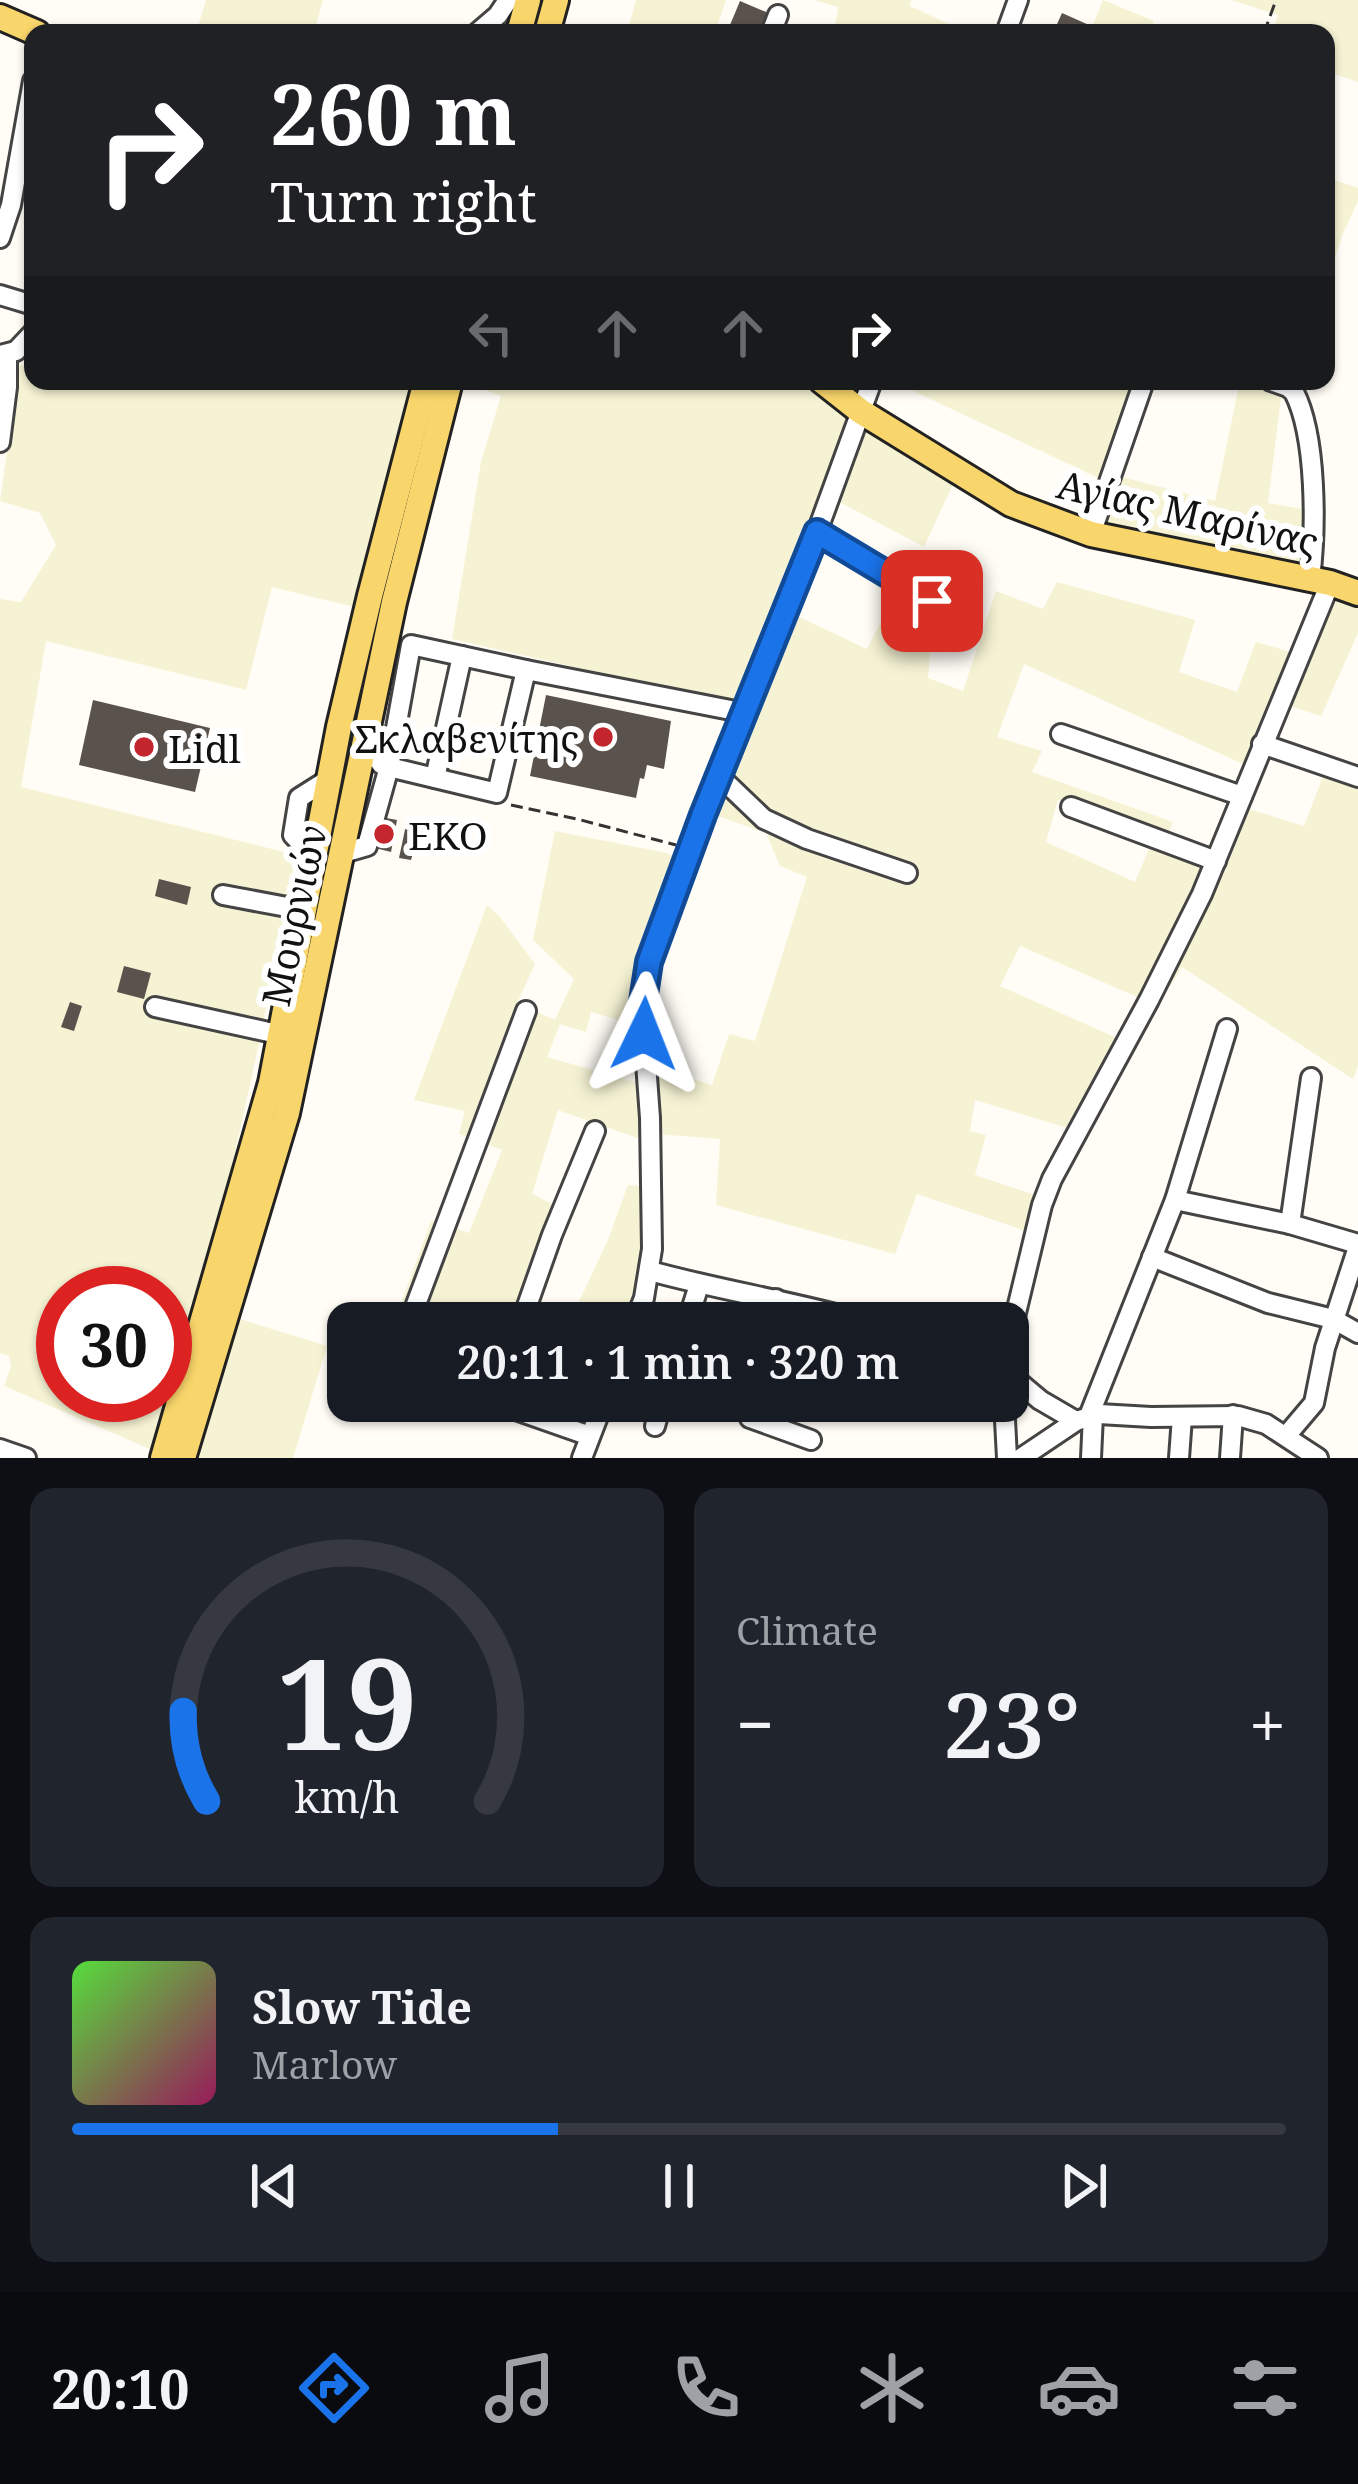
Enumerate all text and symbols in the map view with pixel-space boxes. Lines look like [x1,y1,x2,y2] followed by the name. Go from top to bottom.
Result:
[270,55,517,170] text: 260 m
[72,72,228,228] icon: right
[270,164,537,238] text: Turn right
[458,300,524,366] icon: left
[584,300,650,366] icon: ahead
[710,300,776,366] icon: ahead
[836,300,902,366] icon: right
[1052,456,1324,568] street label: Αγίας Μαρίνας
[881,550,983,652] pin
[899,568,965,634] icon: arrive
[355,711,579,764] place label: Σκλαβενίτης
[168,721,241,774] place label: Lidl
[590,724,616,750] marker: Σκλαβενίτης
[131,734,157,760] marker: Lidl
[408,808,488,861] place label: EKO
[248,820,338,1010] street label: Μουρνιών
[371,821,397,847] marker: EKO
[581,971,707,1097] position arrow
[36,1266,192,1422] speed limit sign: 30
[456,1331,900,1392] text: 20:11 · 1 min · 320 m
[736,1603,878,1656] text: Climate
[276,1617,418,1787] text: 19
[943,1662,1080,1784] text: 23°
[736,1678,774,1768] text: −
[1249,1678,1286,1768] text: +
[294,1766,400,1825] text: km/h
[252,1976,472,2037] text: Slow Tide
[252,2037,397,2090] text: Marlow
[241,2153,307,2219] icon: previous
[646,2153,712,2219] icon: pause
[1051,2153,1117,2219] icon: next
[292,2346,376,2430] icon: directions
[478,2346,562,2430] icon: music
[664,2346,748,2430] icon: phone
[850,2346,934,2430] icon: climate
[1037,2346,1121,2430] icon: car
[1223,2346,1307,2430] icon: filters
[51,2351,190,2425] text: 20:10

